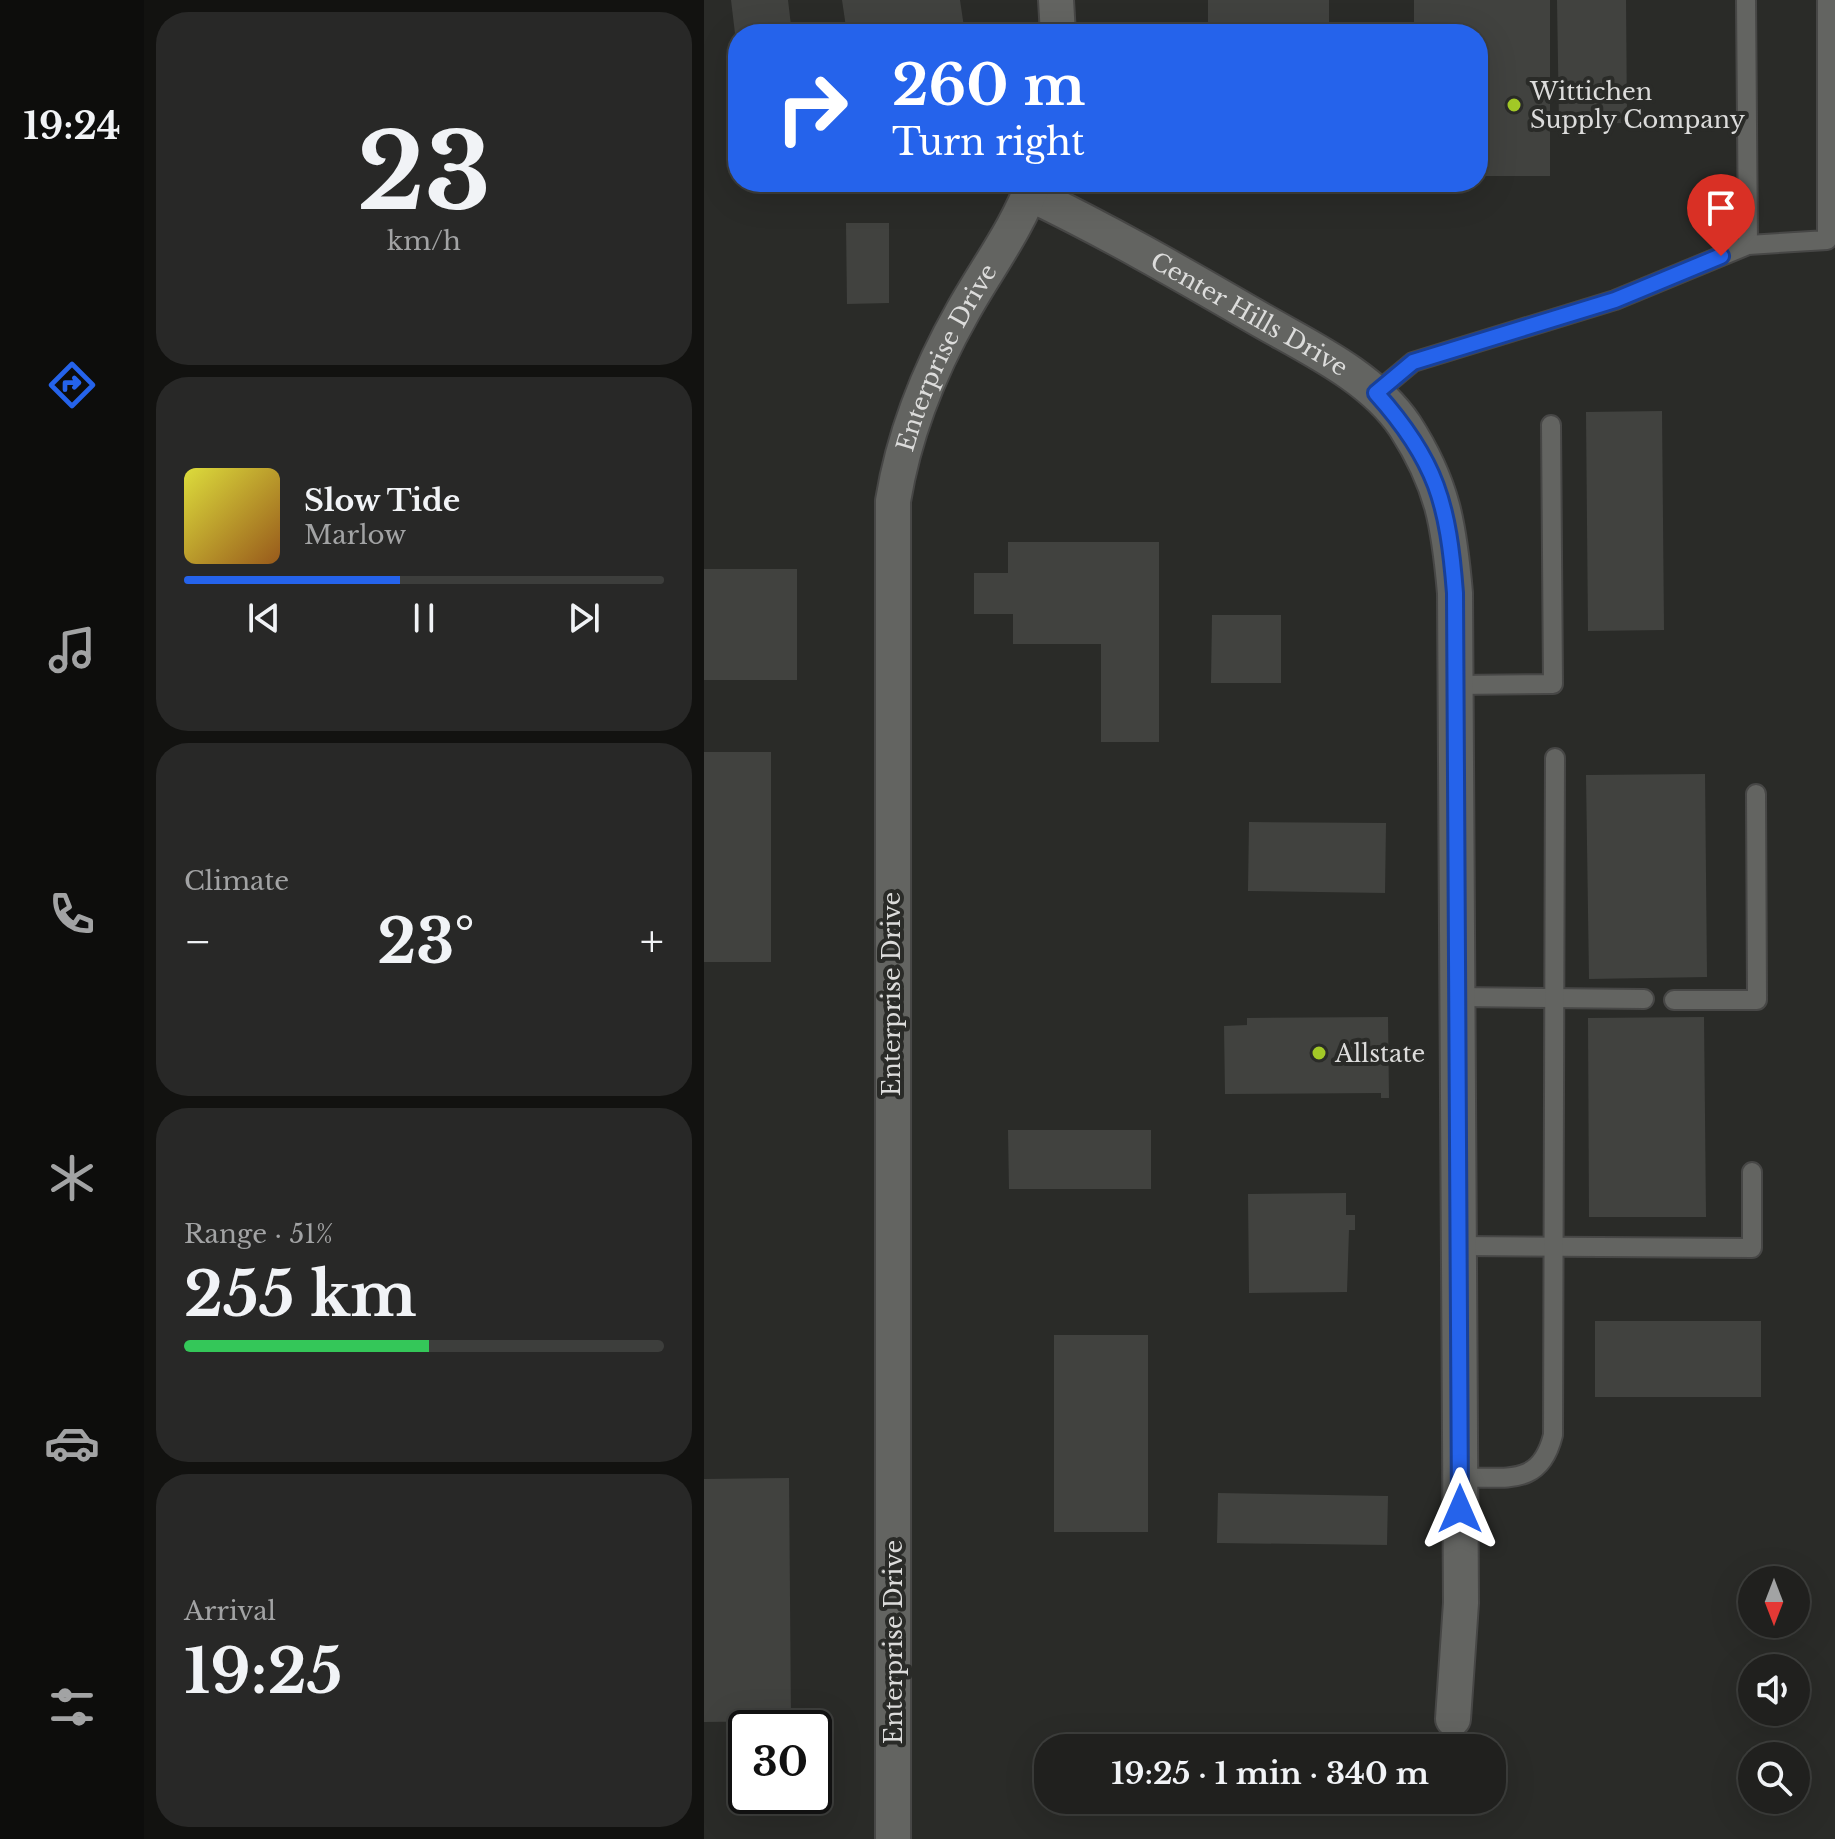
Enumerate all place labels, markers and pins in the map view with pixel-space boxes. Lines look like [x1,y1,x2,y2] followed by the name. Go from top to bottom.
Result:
[1529,77,1746,134] place label: Wittichen Supply Company
[1505,96,1523,114] marker: Wittichen Supply Company
[1687,174,1755,256] pin
[1334,1039,1425,1068] place label: Allstate
[1310,1044,1328,1062] marker: Allstate

